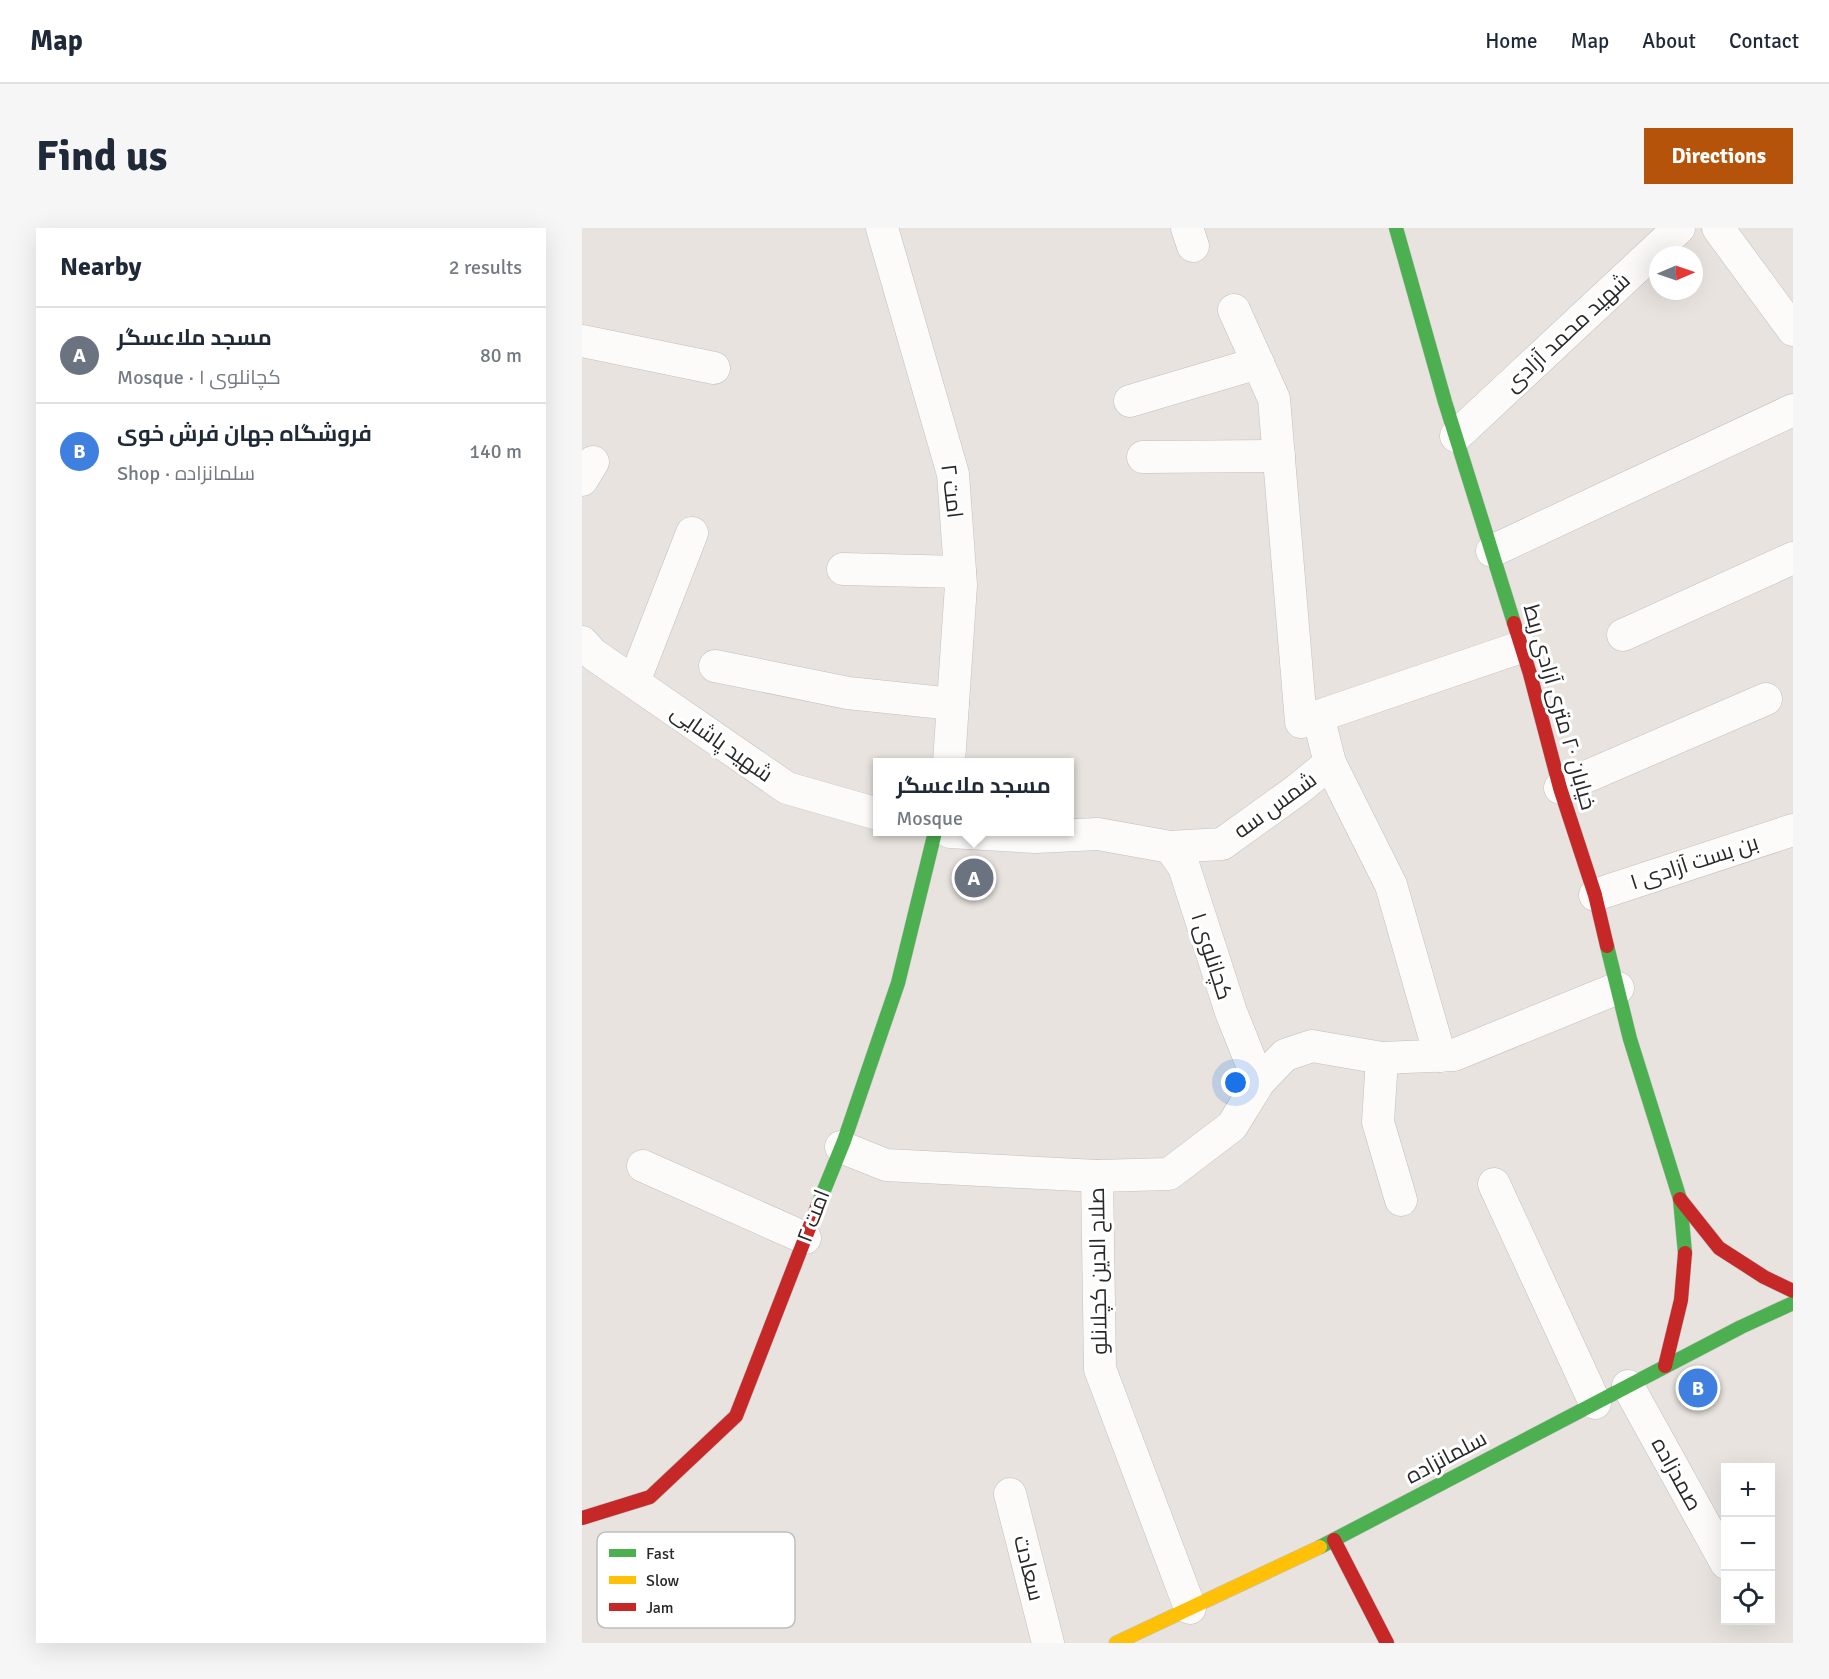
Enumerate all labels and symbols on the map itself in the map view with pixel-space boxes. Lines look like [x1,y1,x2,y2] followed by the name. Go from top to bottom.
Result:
[1649,246,1703,300] north arrow
[1498,267,1636,397] street label: شهید محمد آزادی
[935,462,969,520] street label: امت ۲
[1518,601,1602,813] street label: خیابان ۲۰ متری آزادی ربط
[665,698,778,789] street label: شهید پاشایی
[1228,766,1322,844] street label: شمس سه
[1626,829,1762,895] street label: بن بست آزادی ۱
[954,856,994,900] pin: A
[1184,909,1239,1003] street label: کچانلوی ۱
[1221,1068,1250,1097] your location
[791,1186,835,1246] street label: امت ۲
[1083,1187,1114,1355] street label: صلاح الدین کچلانلو
[1678,1366,1718,1410] pin: B
[1401,1424,1491,1490] street label: سلمانزاده
[1646,1433,1708,1515] street label: صمدزاده
[597,1532,795,1628] legend
[1008,1532,1050,1604] street label: سعادت
[646,1544,675,1564] text: Fast
[646,1571,680,1591] text: Slow
[646,1598,674,1618] text: Jam

